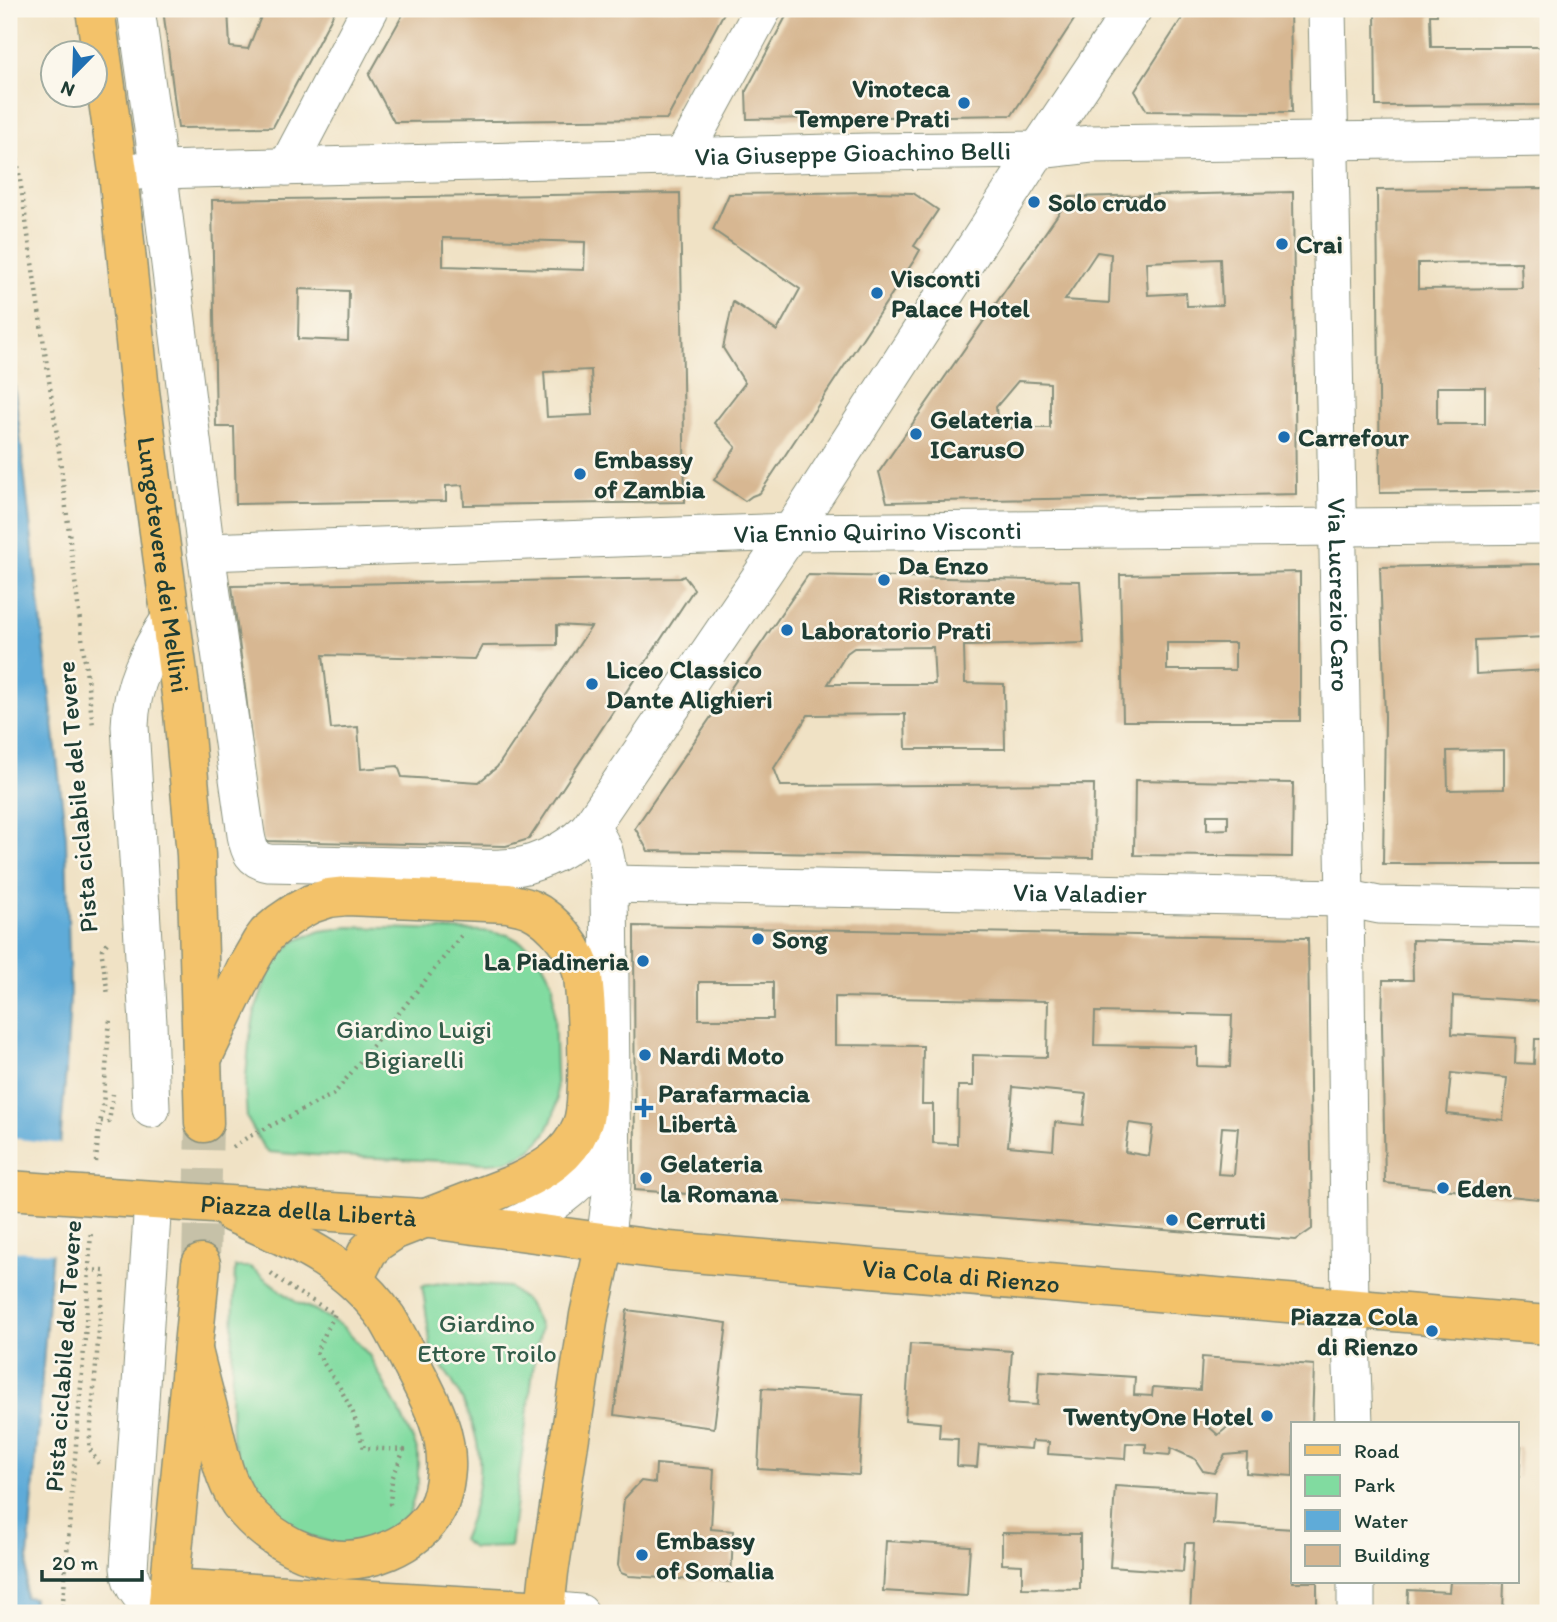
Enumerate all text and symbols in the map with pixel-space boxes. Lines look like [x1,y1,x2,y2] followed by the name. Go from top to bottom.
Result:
[38,38,108,108] north arrow
[794,72,950,134] place label: Vinoteca Tempere Prati
[57,76,78,102] text: N
[956,95,972,111] marker: Vinoteca Tempere Prati
[694,134,1011,172] street label: Via Giuseppe Gioachino Belli
[1048,186,1167,218] place label: Solo crudo
[1026,194,1042,210] marker: Solo crudo
[1296,228,1343,260] place label: Crai
[1274,236,1290,252] marker: Crai
[891,262,1030,324] place label: Visconti Palace Hotel
[869,285,885,301] marker: Visconti Palace Hotel
[930,403,1033,465] place label: Gelateria ICarusO
[1298,421,1409,453] place label: Carrefour
[908,426,924,442] marker: Gelateria ICarusO
[1276,429,1292,445] marker: Carrefour
[130,435,197,695] street label: Lungotevere dei Mellini
[594,443,706,505] place label: Embassy of Zambia
[572,466,588,482] marker: Embassy of Zambia
[1321,497,1357,692] street label: Via Lucrezio Caro
[733,514,1022,550] street label: Via Ennio Quirino Visconti
[898,549,1016,611] place label: Da Enzo Ristorante
[876,572,892,588] marker: Da Enzo Ristorante
[801,614,991,646] place label: Laboratorio Prati
[779,622,795,638] marker: Laboratorio Prati
[606,653,773,715] place label: Liceo Classico Dante Alighieri
[49,660,105,934] street label: Pista ciclabile del Tevere
[584,676,600,692] marker: Liceo Classico Dante Alighieri
[1013,876,1148,910] street label: Via Valadier
[772,923,829,955] place label: Song
[750,931,766,947] marker: Song
[484,945,629,977] place label: La Piadineria
[635,953,651,969] marker: La Piadineria
[336,1013,492,1075] park label: Giardino Luigi Bigiarelli
[659,1039,784,1071] place label: Nardi Moto
[637,1047,653,1063] marker: Nardi Moto
[658,1077,810,1139] place label: Parafarmacia Libertà
[636,1100,652,1116] marker: Parafarmacia Libertà
[660,1147,779,1209] place label: Gelateria la Romana
[638,1170,654,1186] marker: Gelateria la Romana
[1457,1172,1512,1204] place label: Eden
[1435,1180,1451,1196] marker: Eden
[199,1187,418,1234] street label: Piazza della Libertà
[1186,1204,1266,1236] place label: Cerruti
[1164,1212,1180,1228] marker: Cerruti
[38,1219,88,1493] street label: Pista ciclabile del Tevere
[861,1251,1061,1300] street label: Via Cola di Rienzo
[1290,1300,1418,1362] place label: Piazza Cola di Rienzo
[417,1307,557,1369] park label: Giardino Ettore Troilo
[1424,1323,1440,1339] marker: Piazza Cola di Rienzo
[1062,1400,1254,1432] place label: TwentyOne Hotel
[1259,1408,1275,1424] marker: TwentyOne Hotel
[1291,1422,1518,1584] legend
[1354,1438,1400,1463] text: Road
[1354,1472,1396,1497] text: Park
[1354,1508,1408,1533] text: Water
[656,1524,774,1586] place label: Embassy of Somalia
[42,1538,142,1582] scale bar
[1354,1542,1430,1567] text: Building
[634,1547,650,1563] marker: Embassy of Somalia
[52,1550,99,1575] text: 20 m

